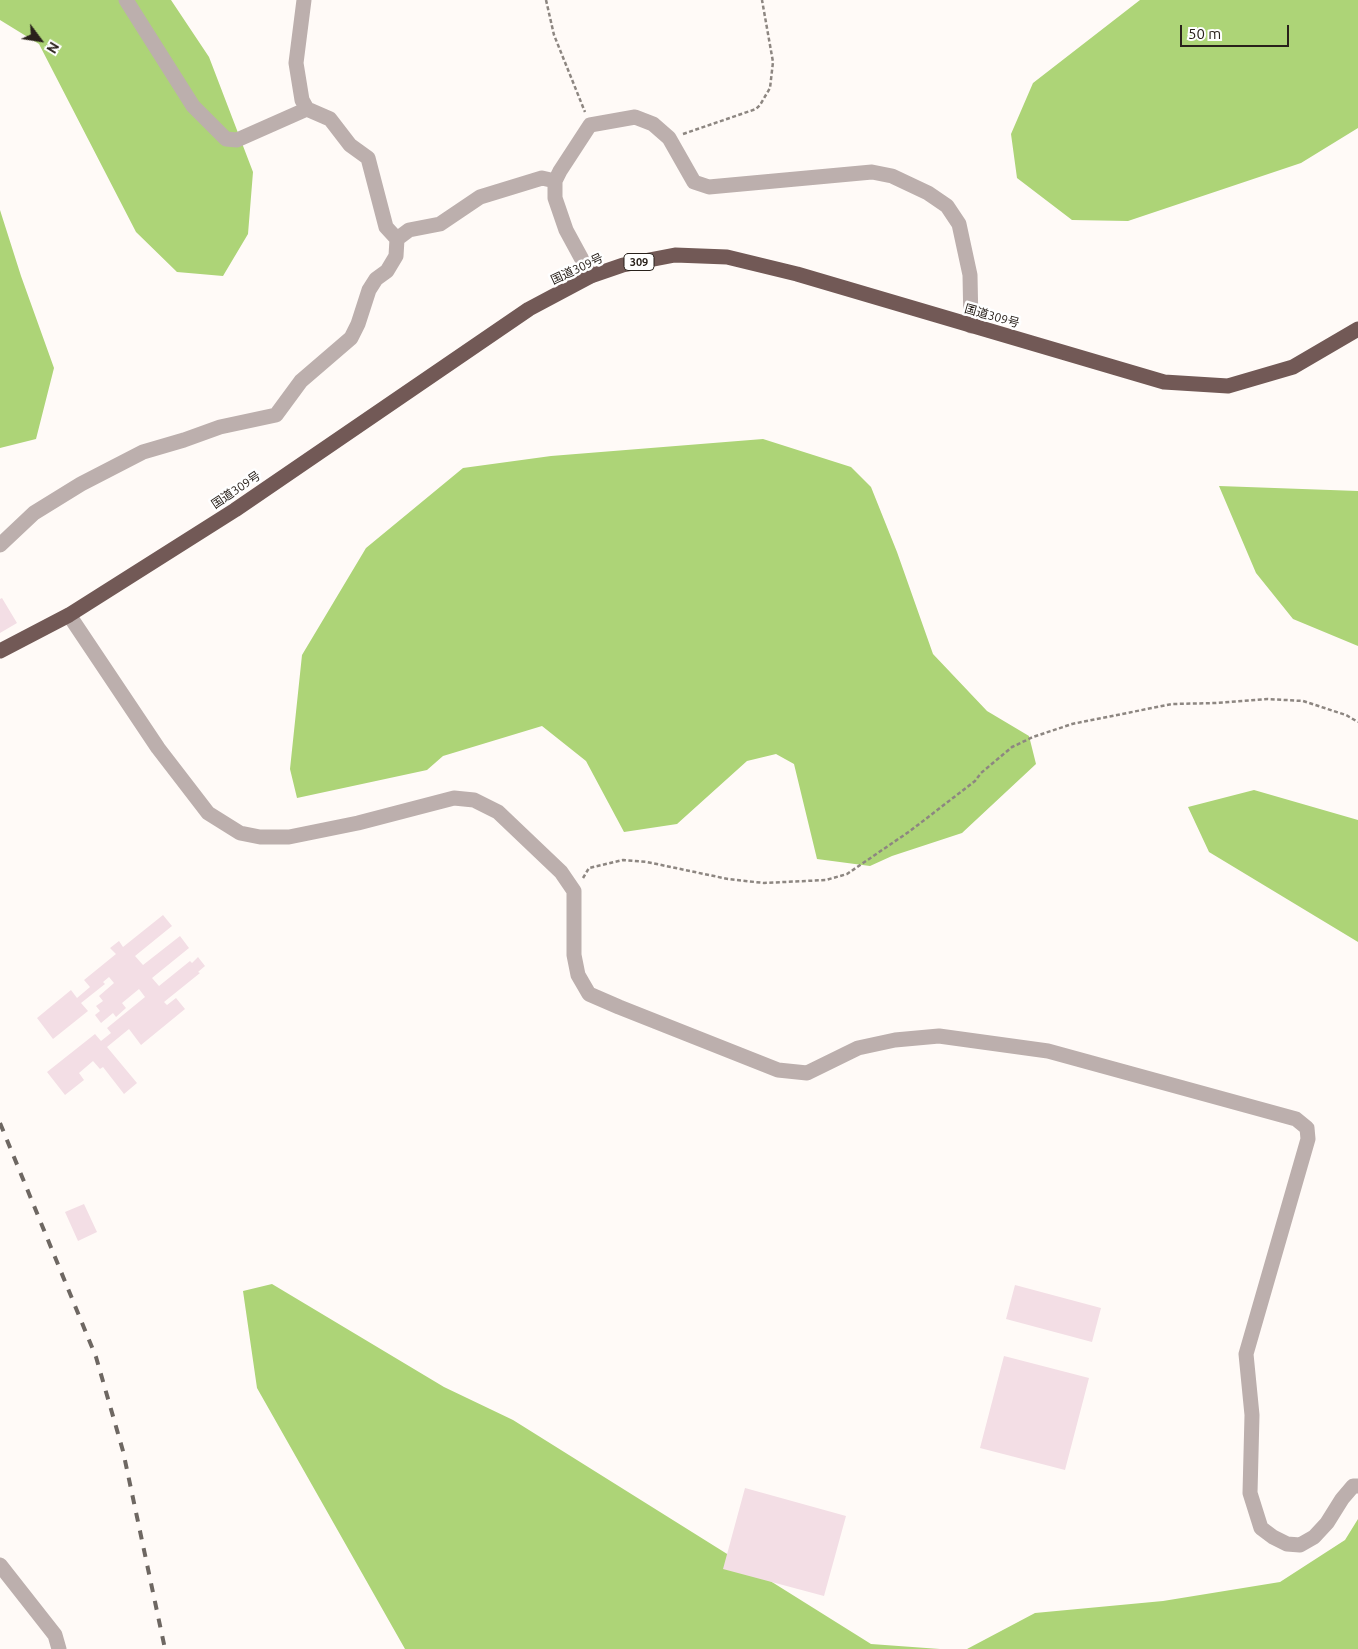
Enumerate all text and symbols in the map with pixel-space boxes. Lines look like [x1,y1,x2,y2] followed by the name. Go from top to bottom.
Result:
[15,15,65,65] north arrow
[1183,15,1292,47] scale bar
[1188,25,1221,42] text: 50 m
[43,39,62,56] text: N
[548,251,606,287] street label: 国道309号
[624,253,654,270] road number: 309
[963,301,1021,331] street label: 国道309号
[209,468,263,512] street label: 国道309号

